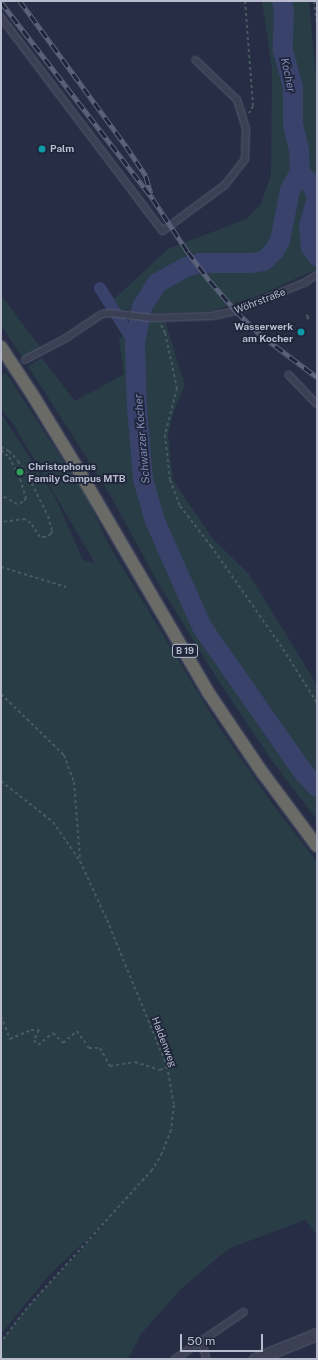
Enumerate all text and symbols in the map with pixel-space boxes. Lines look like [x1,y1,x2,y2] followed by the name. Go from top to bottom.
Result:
[278,57,298,93] water label: Kocher
[50,143,74,155] place label: Palm
[37,144,47,154] marker: Palm
[233,286,287,316] street label: Wöhrstraße
[234,320,293,344] place label: Wasserwerk am Kocher
[296,327,306,337] marker: Wasserwerk am Kocher
[132,394,152,484] water label: Schwarzer Kocher
[28,460,126,484] place label: Christophorus Family Campus MTB
[15,467,25,477] marker: Christophorus Family Campus MTB
[172,644,198,658] road number: B 19
[149,1015,179,1069] street label: Haldenweg
[182,1326,265,1352] scale bar
[187,1334,215,1348] text: 50 m

